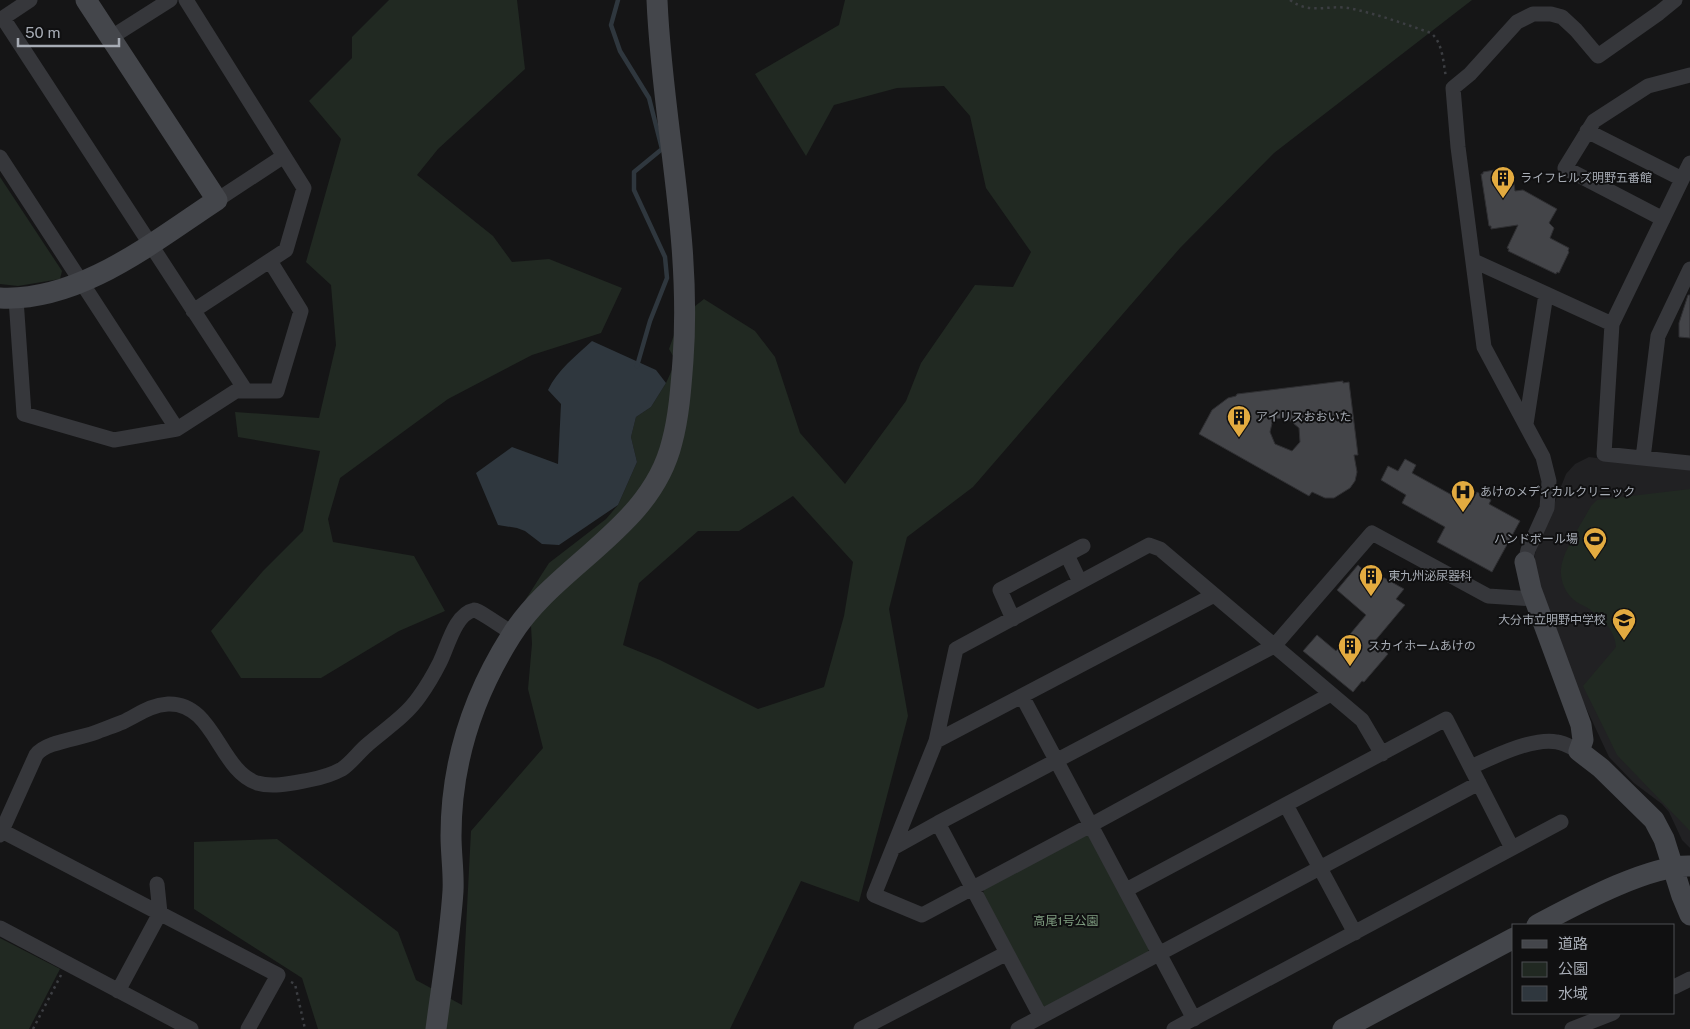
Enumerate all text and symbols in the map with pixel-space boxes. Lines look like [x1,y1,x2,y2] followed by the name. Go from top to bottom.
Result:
[18,15,119,47] scale bar
[25,24,60,41] text: 50 m
[1490,165,1516,199] building icon: ライフヒルズ明野五番館
[1520,171,1652,185] place label: ライフヒルズ明野五番館
[1226,404,1252,438] building icon: アイリスおおいた
[1256,410,1351,424] place label: アイリスおおいた
[1450,479,1476,513] hospital icon: あけのメディカルクリニック
[1480,485,1635,499] place label: あけのメディカルクリニック
[1582,526,1608,560] sports icon: ハンドボール場
[1494,532,1578,546] place label: ハンドボール場
[1358,563,1384,597] building icon: 東九州泌尿器科
[1388,569,1472,583] place label: 東九州泌尿器科
[1611,607,1637,641] school or university icon: 大分市立明野中学校
[1498,613,1606,627] place label: 大分市立明野中学校
[1337,633,1363,667] building icon: スカイホームあけの
[1368,639,1476,653] place label: スカイホームあけの
[1034,914,1098,928] park label: 高尾1号公園
[1512,924,1675,1014] legend
[1558,935,1588,952] text: 道路
[1558,960,1588,977] text: 公園
[1558,985,1588,1002] text: 水域

